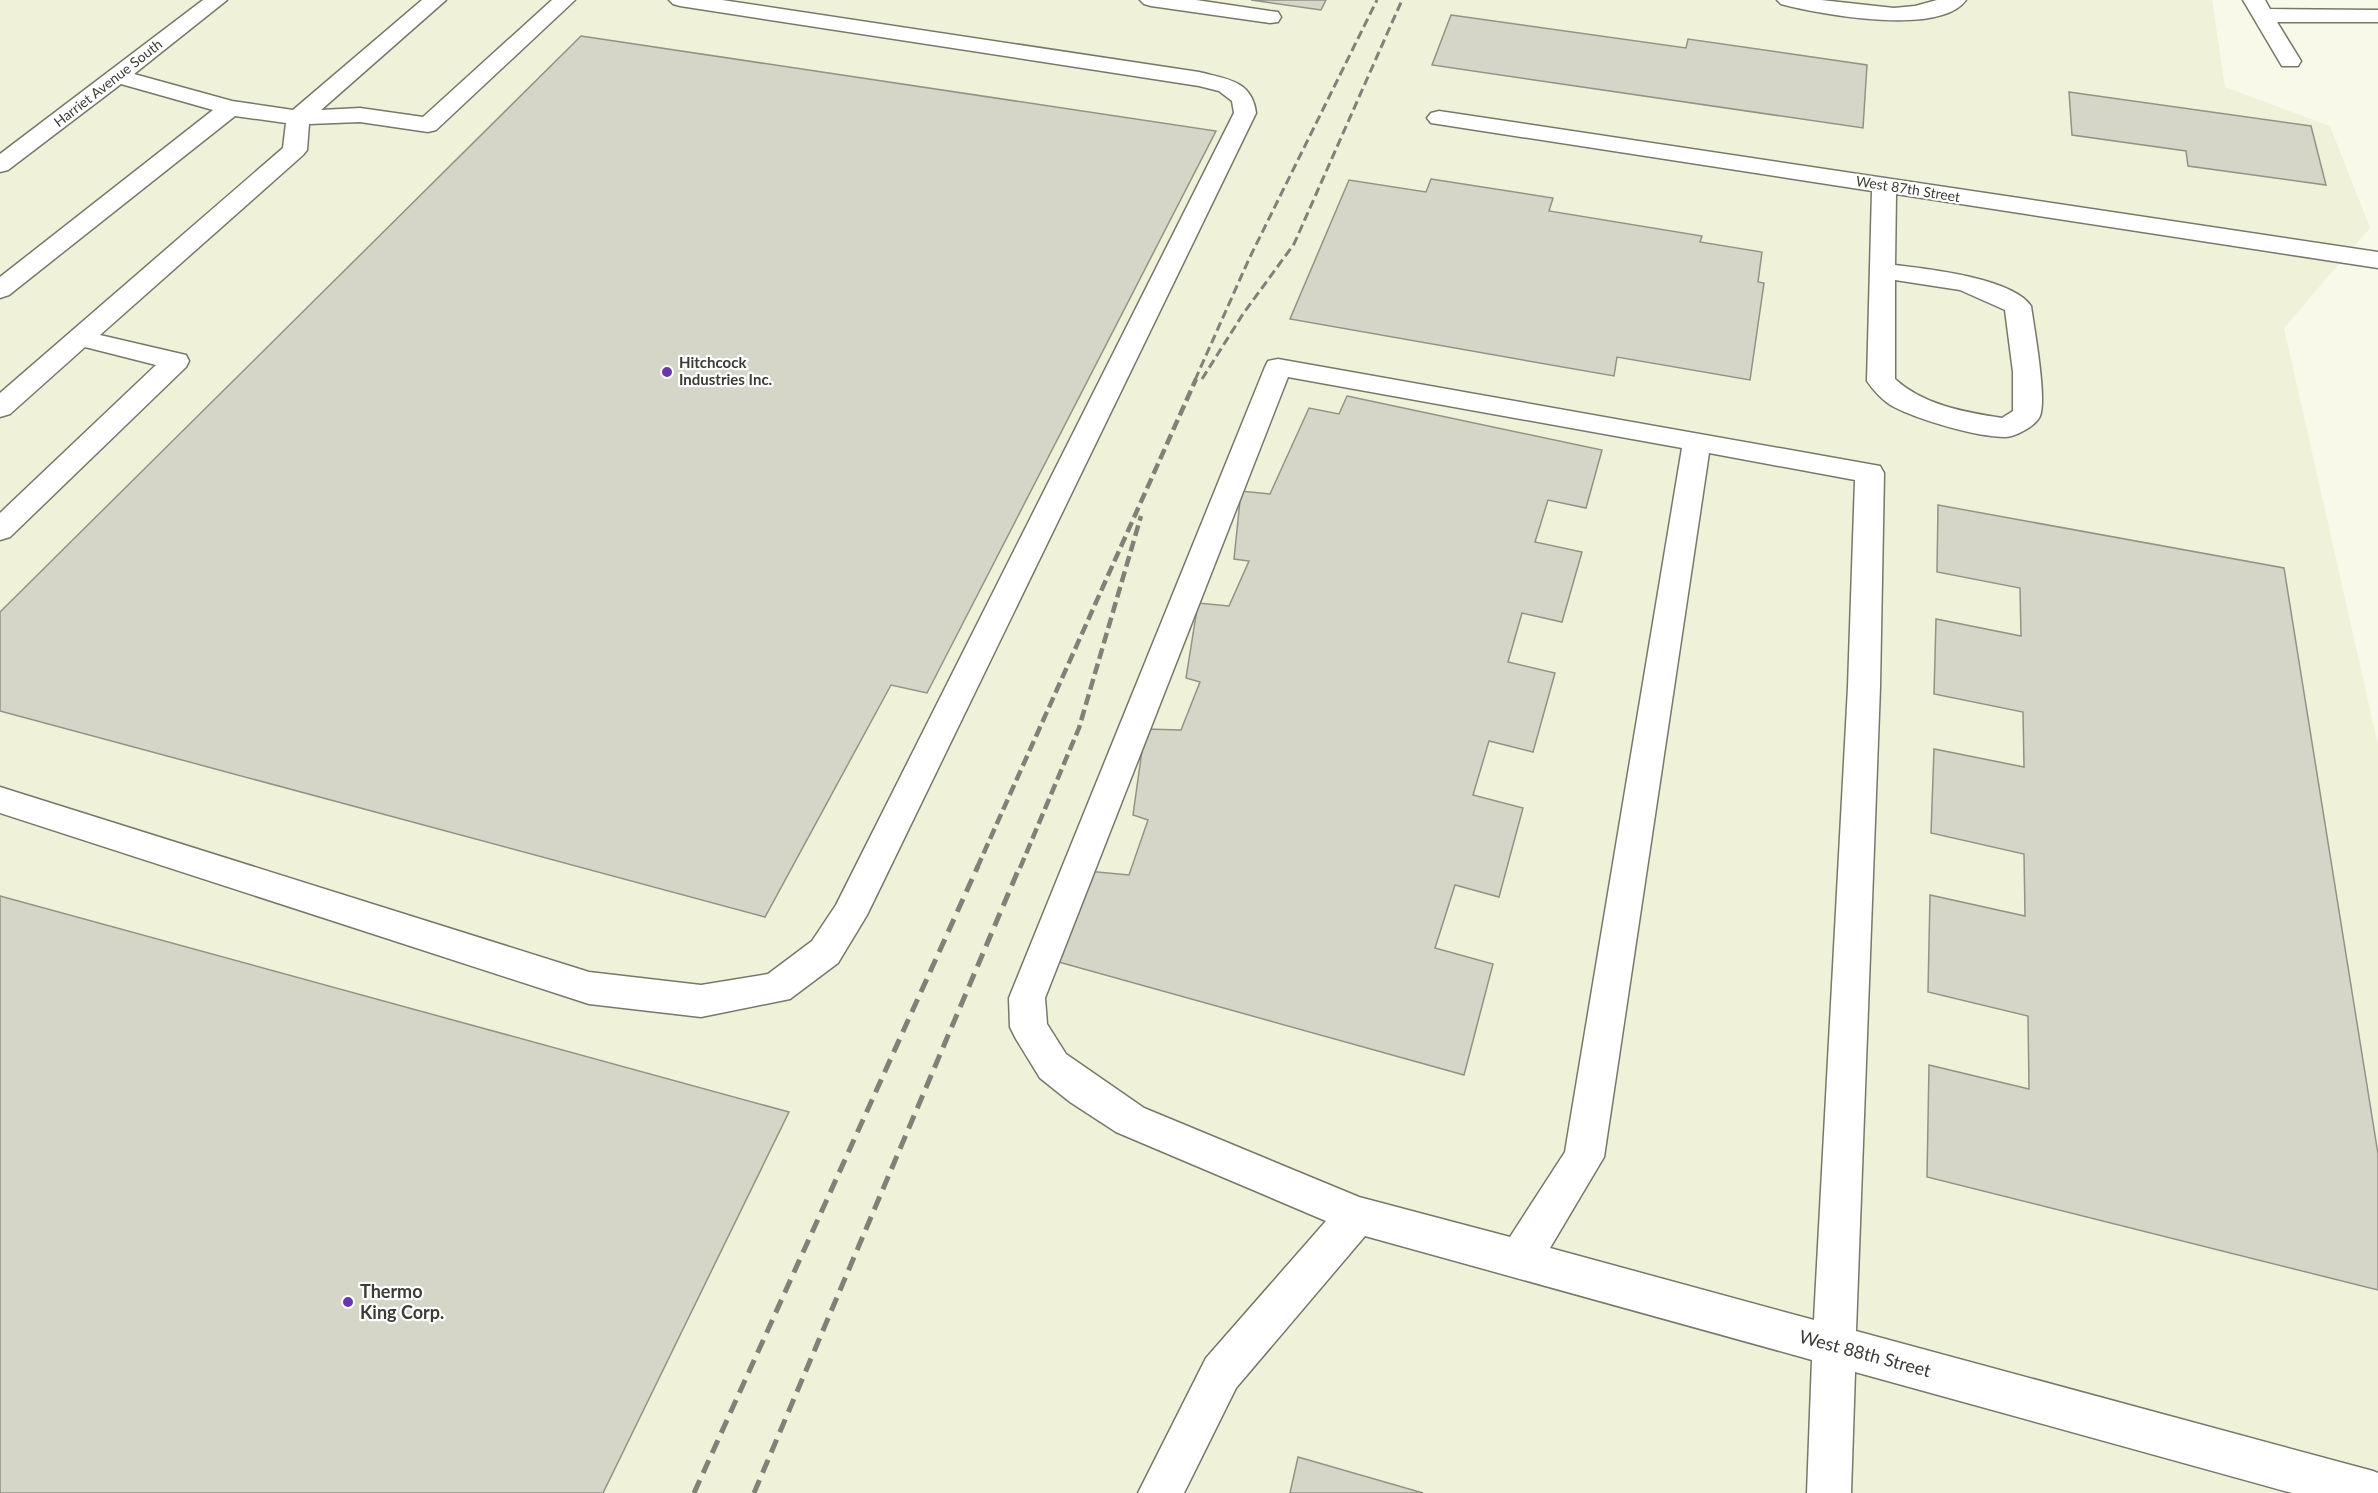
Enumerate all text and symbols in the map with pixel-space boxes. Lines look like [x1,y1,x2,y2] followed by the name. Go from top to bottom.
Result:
[50,35,165,130] street label: Harriet Avenue South
[1855,172,1961,205] street label: West 87th Street
[679,353,772,388] place label: Hitchcock Industries Inc.
[660,365,674,379] marker: Hitchcock Industries Inc.
[360,1280,444,1323] place label: Thermo King Corp.
[341,1295,355,1309] marker: Thermo King Corp.
[1797,1325,1934,1381] street label: West 88th Street

